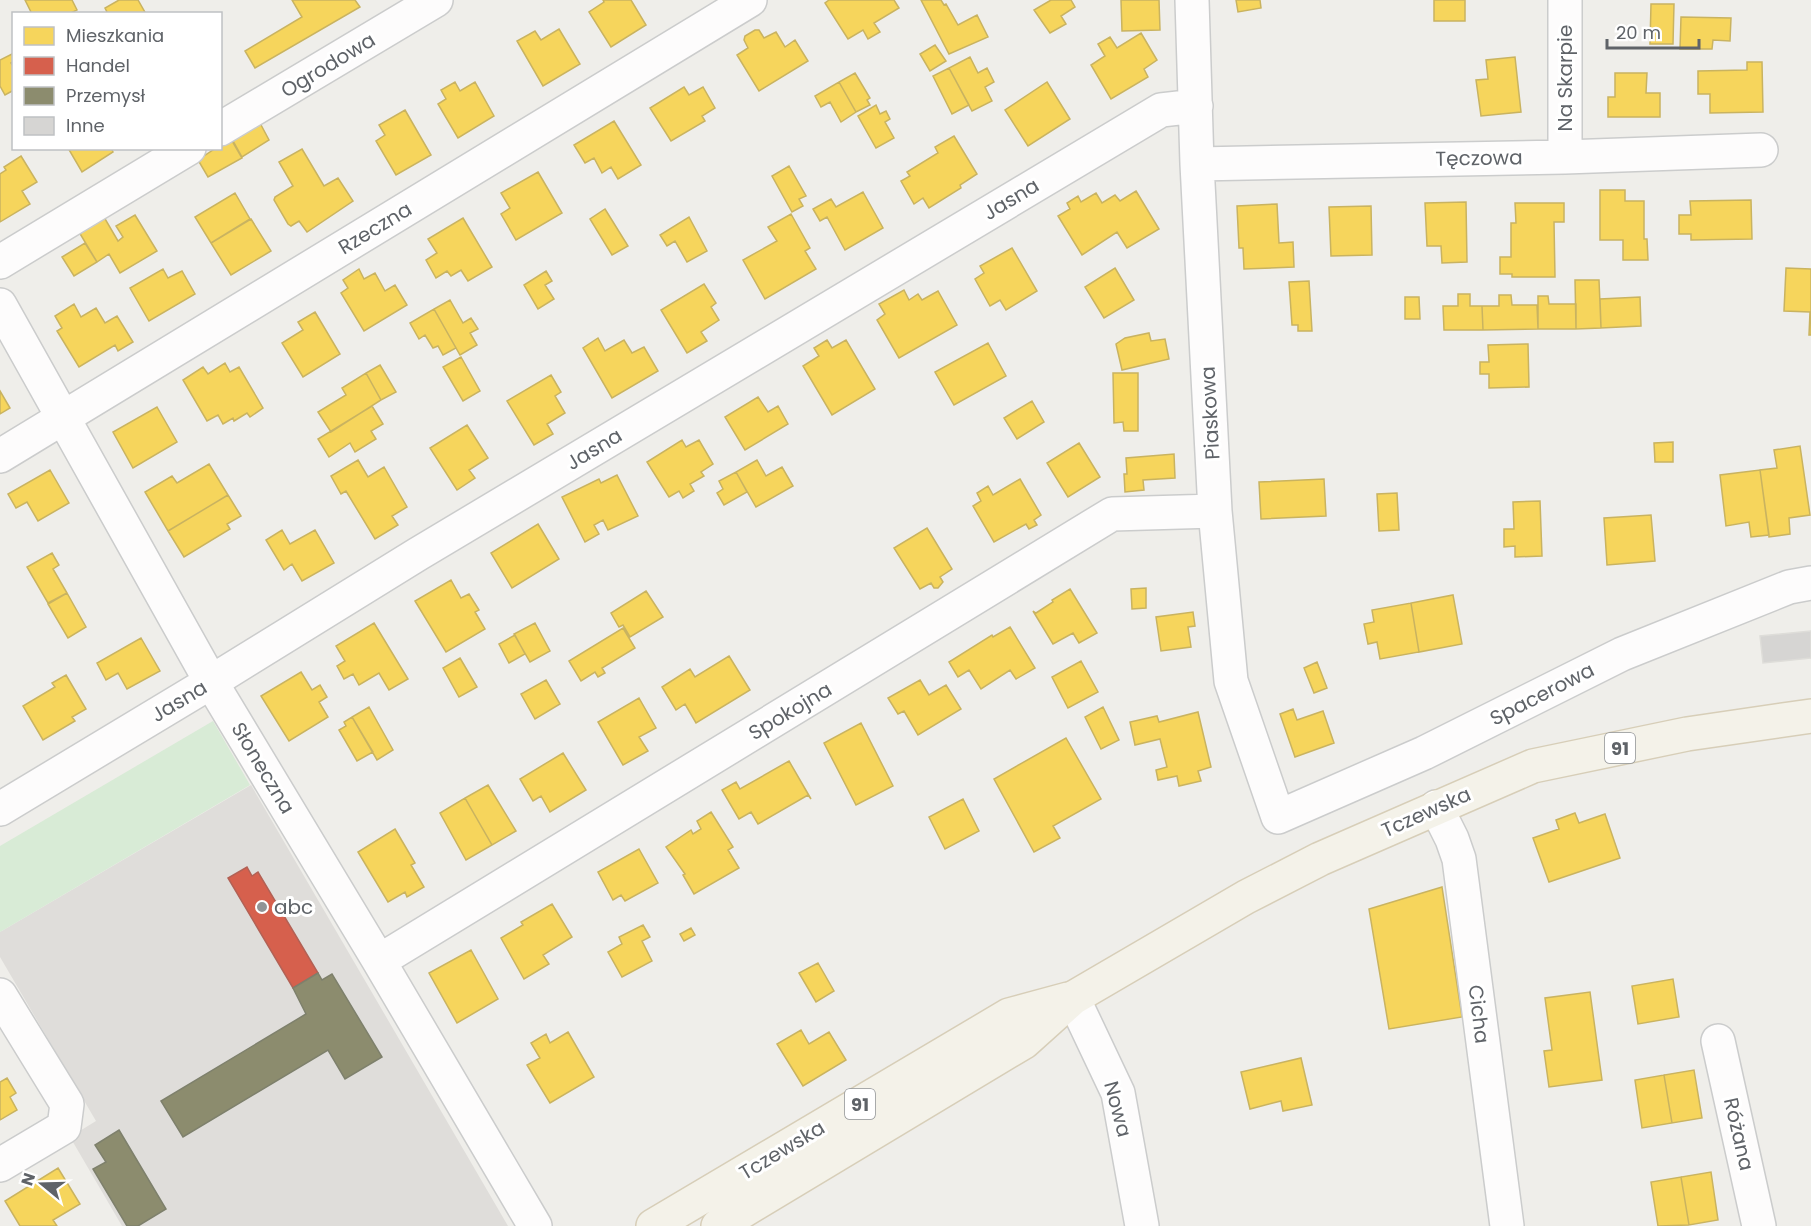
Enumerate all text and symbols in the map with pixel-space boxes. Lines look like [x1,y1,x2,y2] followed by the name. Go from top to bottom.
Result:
[12,12,222,150] legend
[1607,12,1698,50] scale bar
[1616,20,1661,45] text: 20 m
[66,23,164,48] text: Mieszkania
[1551,25,1579,131] street label: Na Skarpie
[275,26,381,104] street label: Ogrodowa
[66,53,130,78] text: Handel
[66,83,146,108] text: Przemysł
[66,113,105,138] text: Inne
[1435,143,1523,173] street label: Tęczowa
[978,171,1044,227] street label: Jasna
[333,195,417,261] street label: Rzeczna
[1194,366,1226,460] street label: Piaskowa
[561,421,627,477] street label: Jasna
[1485,656,1599,732] street label: Spacerowa
[146,673,212,729] street label: Jasna
[743,675,837,747] street label: Spokojna
[225,717,301,819] street label: Słoneczna
[1605,733,1635,763] road number: 91
[1377,780,1475,844] street label: Tczewska
[274,893,313,921] place label: abc
[255,900,269,914] marker: abc
[1462,983,1496,1045] street label: Cicha
[1097,1078,1139,1140] street label: Nowa
[845,1089,875,1119] road number: 91
[1717,1095,1761,1173] street label: Różana
[734,1114,830,1186] street label: Tczewska
[12,1154,72,1214] north arrow
[15,1170,41,1189] text: N

